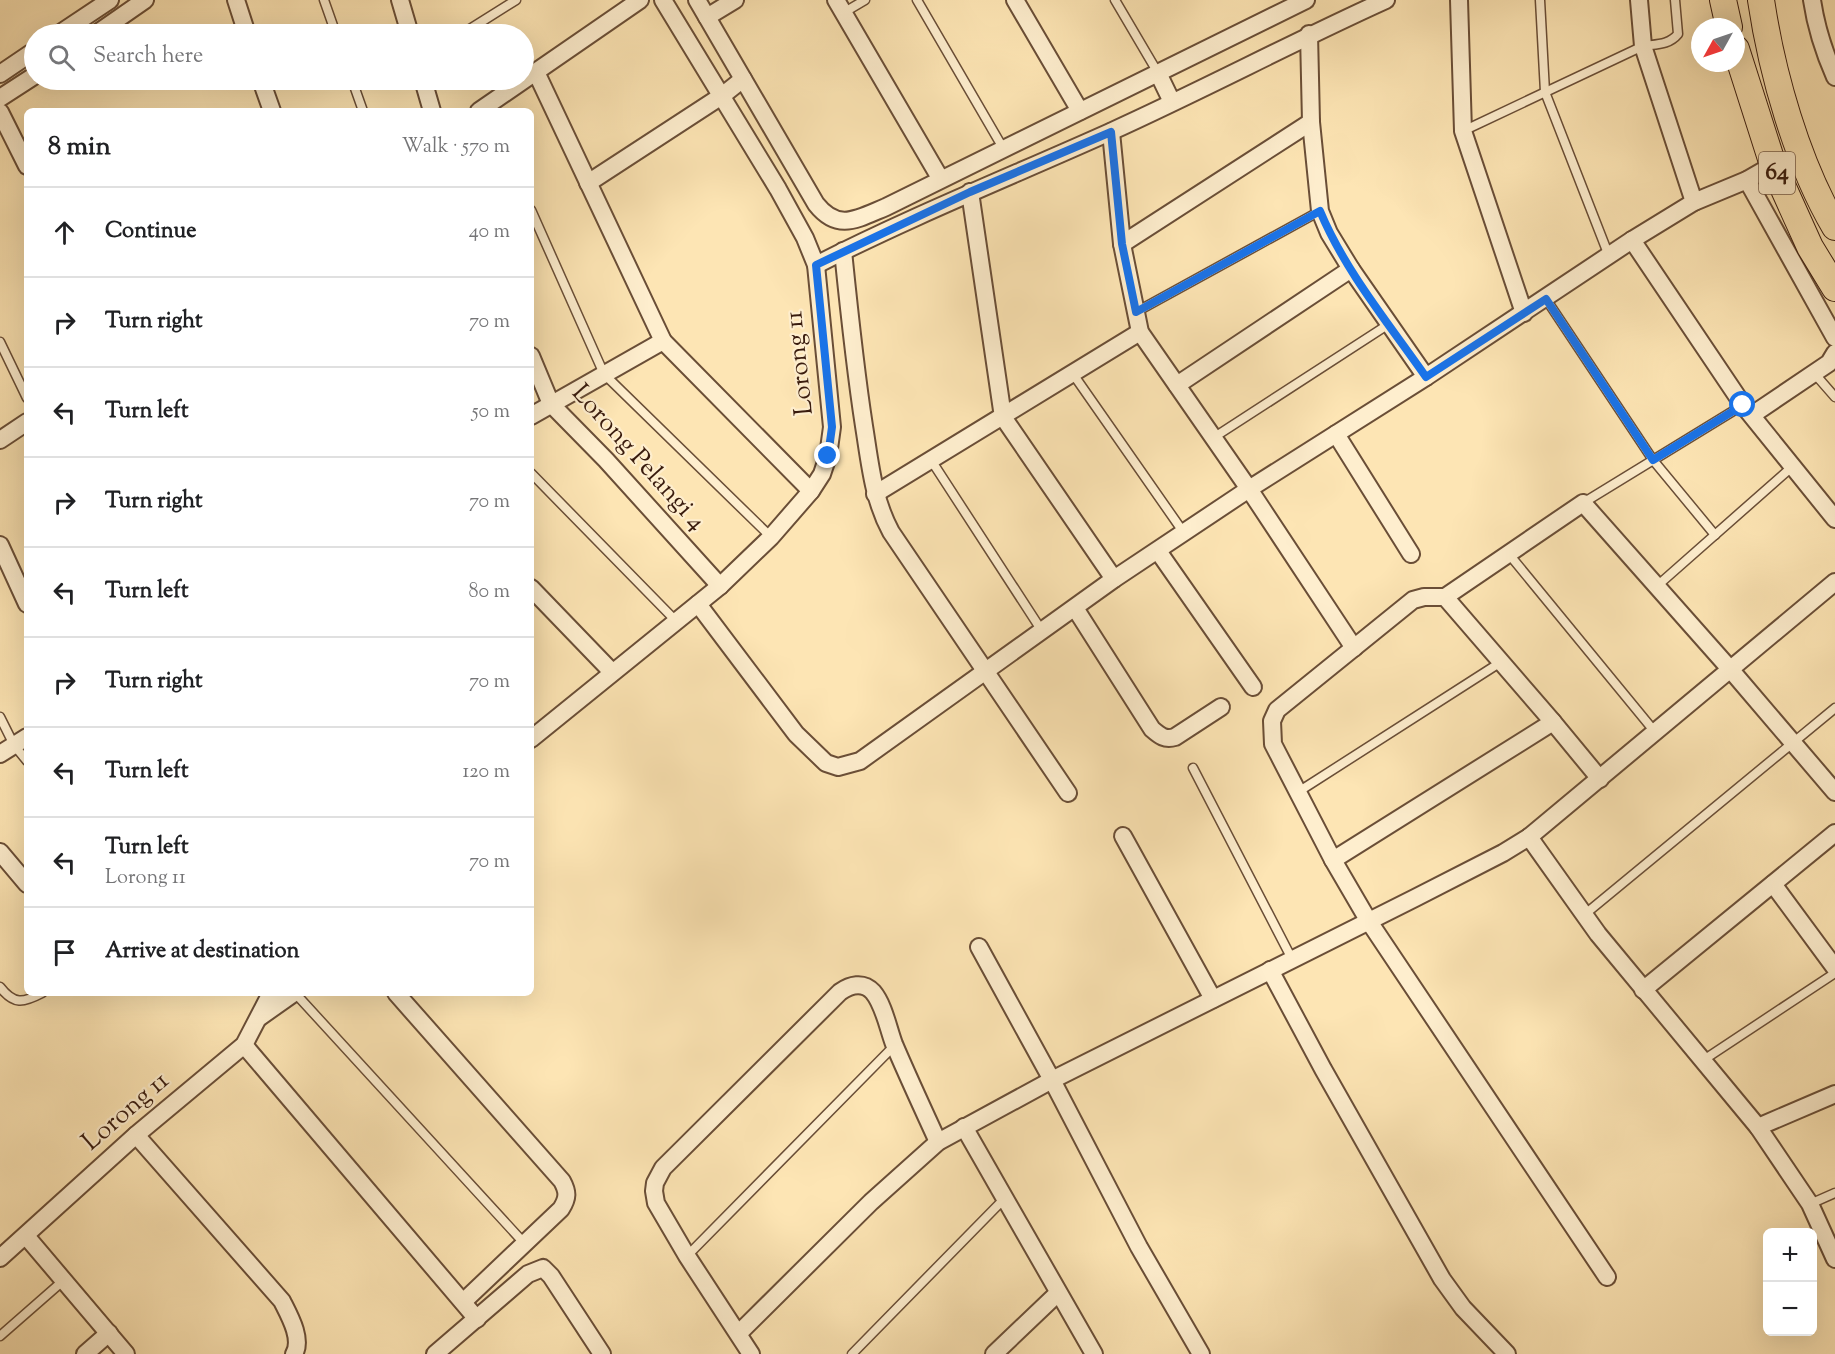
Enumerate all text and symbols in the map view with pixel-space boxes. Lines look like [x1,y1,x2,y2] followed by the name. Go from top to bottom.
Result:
[1691,18,1745,72] north arrow
[24,24,534,90] search box
[45,41,78,74] icon: search
[93,41,203,73] text: Search here
[48,129,111,166] text: 8 min
[402,133,510,162] text: Walk · 570 m
[1759,152,1795,194] road number: 64
[48,216,81,249] icon: ahead
[105,216,196,248] text: Continue
[469,218,510,247] text: 40 m
[48,306,81,339] icon: right
[105,306,202,338] text: Turn right
[469,308,510,337] text: 70 m
[776,309,824,417] street label: Lorong 11
[562,377,714,539] street label: Lorong Pelangi 4
[1729,391,1755,417] route start
[48,396,81,429] icon: left
[105,396,188,428] text: Turn left
[472,398,510,427] text: 50 m
[814,442,840,468] route end
[48,486,81,519] icon: right
[105,486,202,518] text: Turn right
[469,488,510,517] text: 70 m
[48,576,81,609] icon: left
[105,576,188,608] text: Turn left
[469,578,510,607] text: 80 m
[48,666,81,699] icon: right
[105,666,202,698] text: Turn right
[469,668,510,697] text: 70 m
[48,756,81,789] icon: left
[105,756,188,788] text: Turn left
[462,758,510,787] text: 120 m
[105,832,188,864] text: Turn left
[48,846,81,879] icon: left
[469,848,510,877] text: 70 m
[105,864,186,893] text: Lorong 11
[48,936,81,969] icon: arrive
[105,936,300,968] text: Arrive at destination
[74,1064,178,1160] street label: Lorong 11
[1763,1228,1817,1336] map controls
[1763,1228,1817,1282] button: +
[1763,1282,1817,1336] button: −

